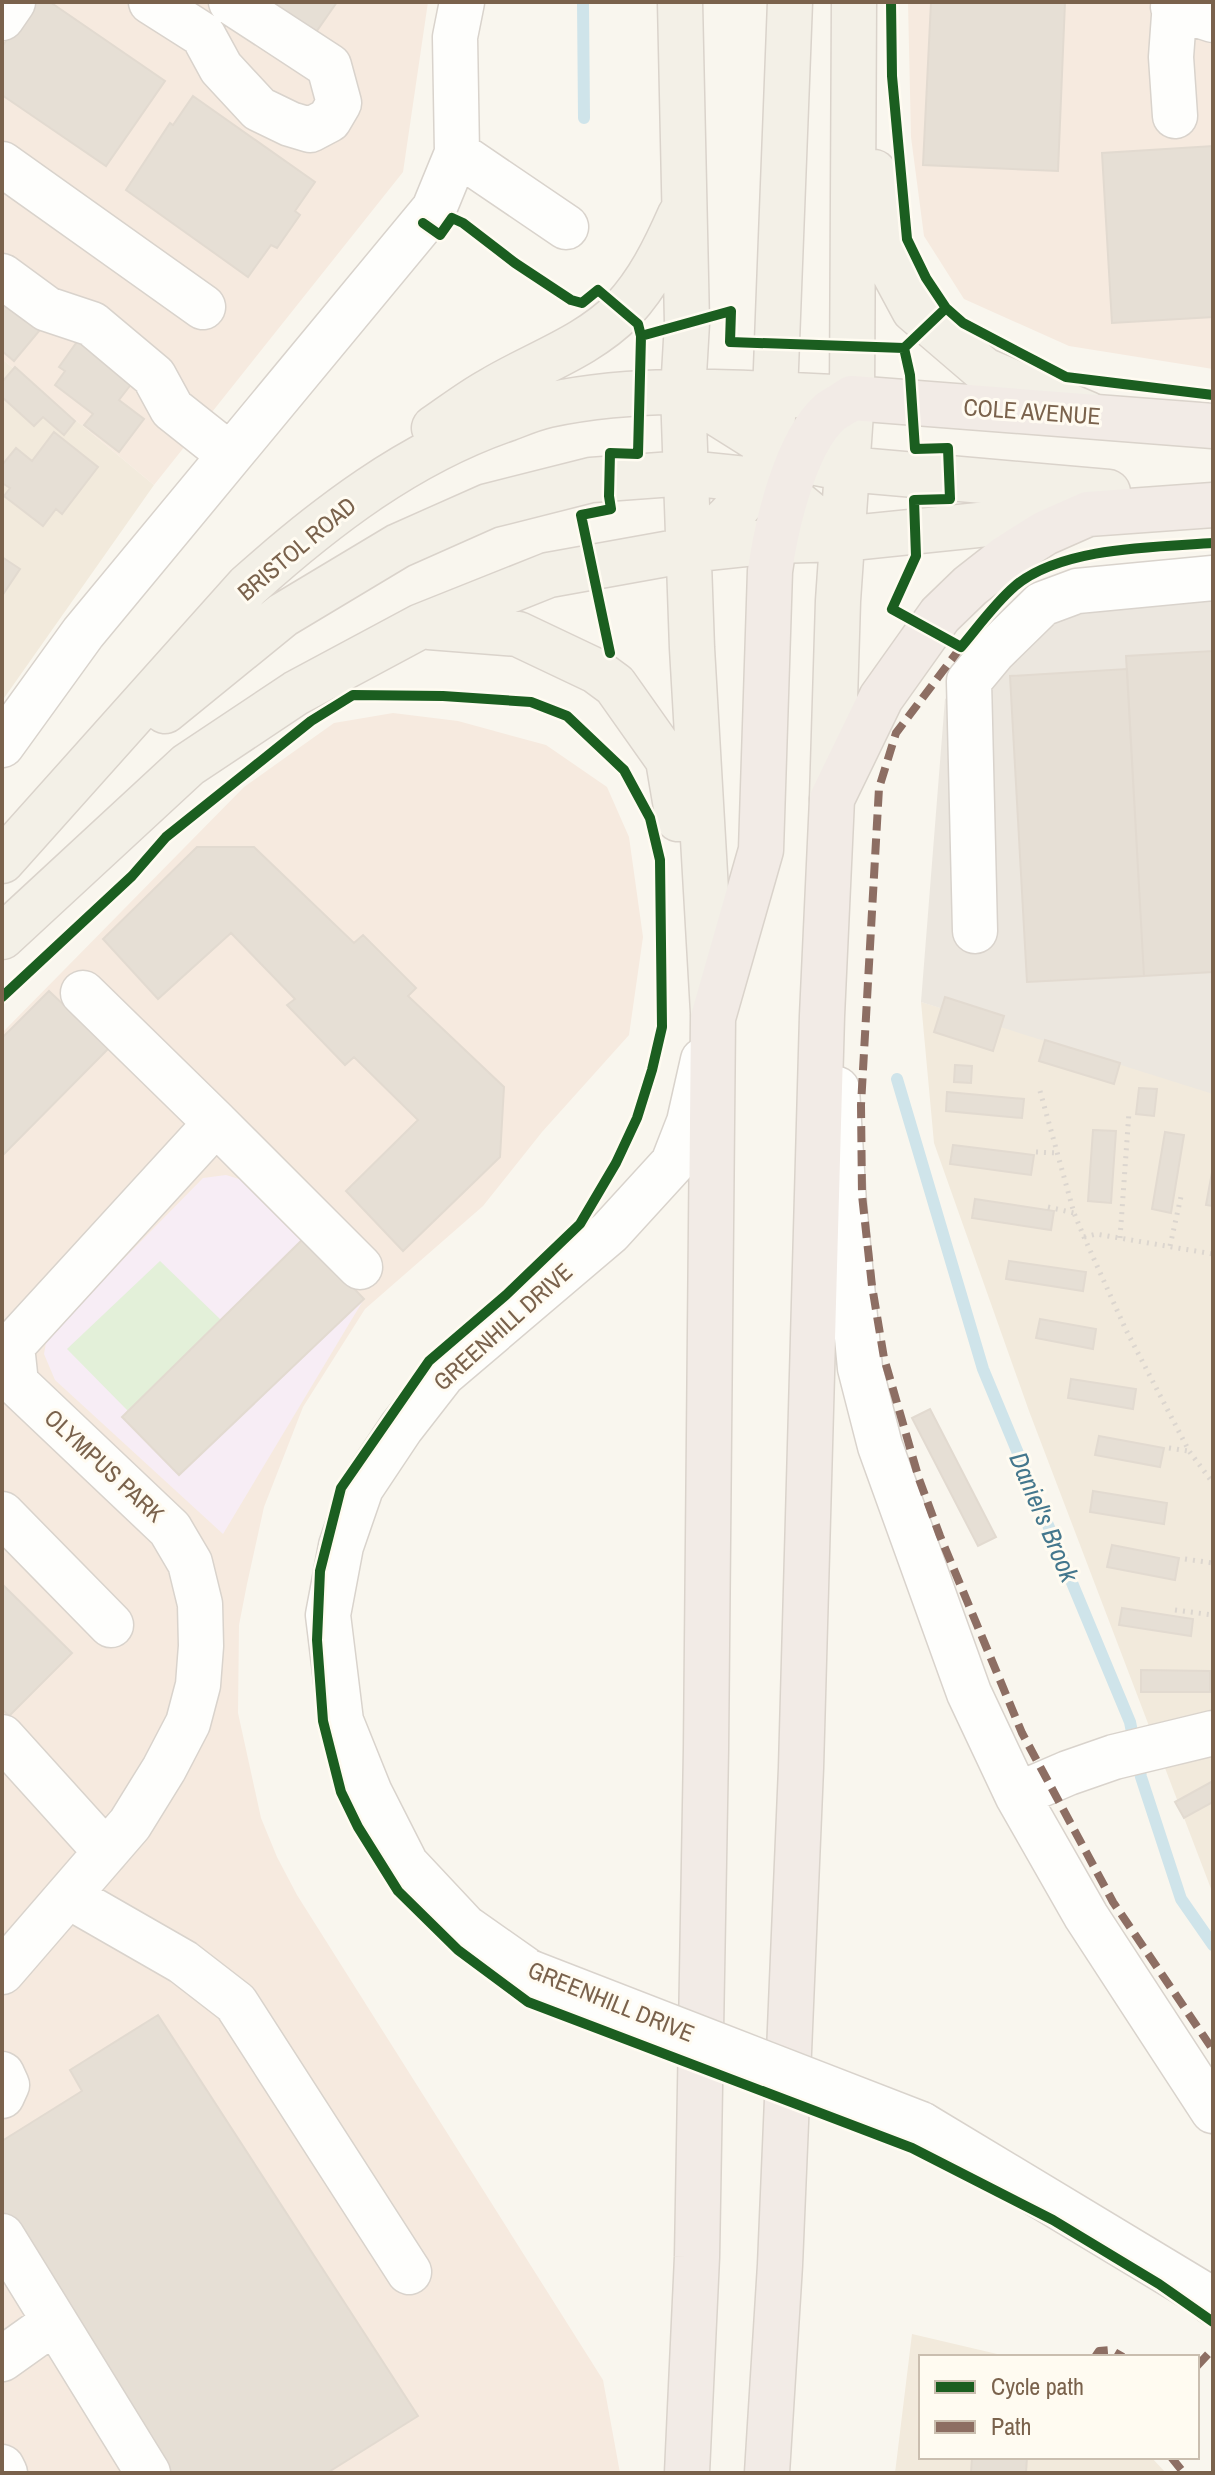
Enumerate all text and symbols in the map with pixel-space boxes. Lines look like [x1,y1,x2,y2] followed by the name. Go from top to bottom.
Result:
[962,390,1102,432] street label: COLE AVENUE
[230,489,362,607] street label: BRISTOL ROAD
[426,1255,579,1397] street label: GREENHILL DRIVE
[38,1402,171,1529] street label: OLYMPUS PARK
[1001,1446,1088,1588] water label: Daniel's Brook
[524,1953,699,2049] street label: GREENHILL DRIVE
[919,2355,1199,2459] legend
[991,2370,1084,2402] text: Cycle path
[991,2410,1032,2442] text: Path

